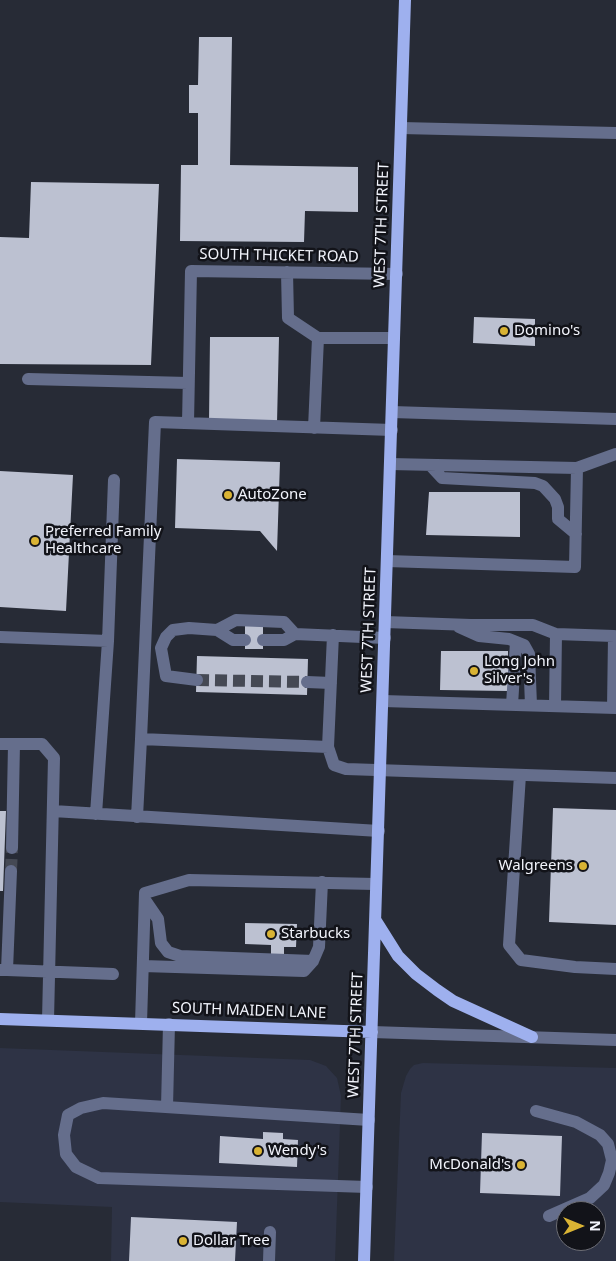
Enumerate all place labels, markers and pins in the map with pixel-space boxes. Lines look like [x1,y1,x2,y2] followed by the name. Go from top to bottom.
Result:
[514,322,580,340] place label: Domino's
[498,325,510,337] marker: Domino's
[238,486,307,504] place label: AutoZone
[222,489,234,501] marker: AutoZone
[45,523,161,558] place label: Preferred Family Healthcare
[29,535,41,547] marker: Preferred Family Healthcare
[484,653,555,688] place label: Long John Silver's
[468,665,480,677] marker: Long John Silver's
[499,857,573,875] place label: Walgreens
[577,860,589,872] marker: Walgreens
[281,925,350,943] place label: Starbucks
[265,928,277,940] marker: Starbucks
[268,1142,327,1160] place label: Wendy's
[252,1145,264,1157] marker: Wendy's
[429,1156,511,1174] place label: McDonald's
[515,1159,527,1171] marker: McDonald's
[193,1232,270,1250] place label: Dollar Tree
[177,1235,189,1247] marker: Dollar Tree

